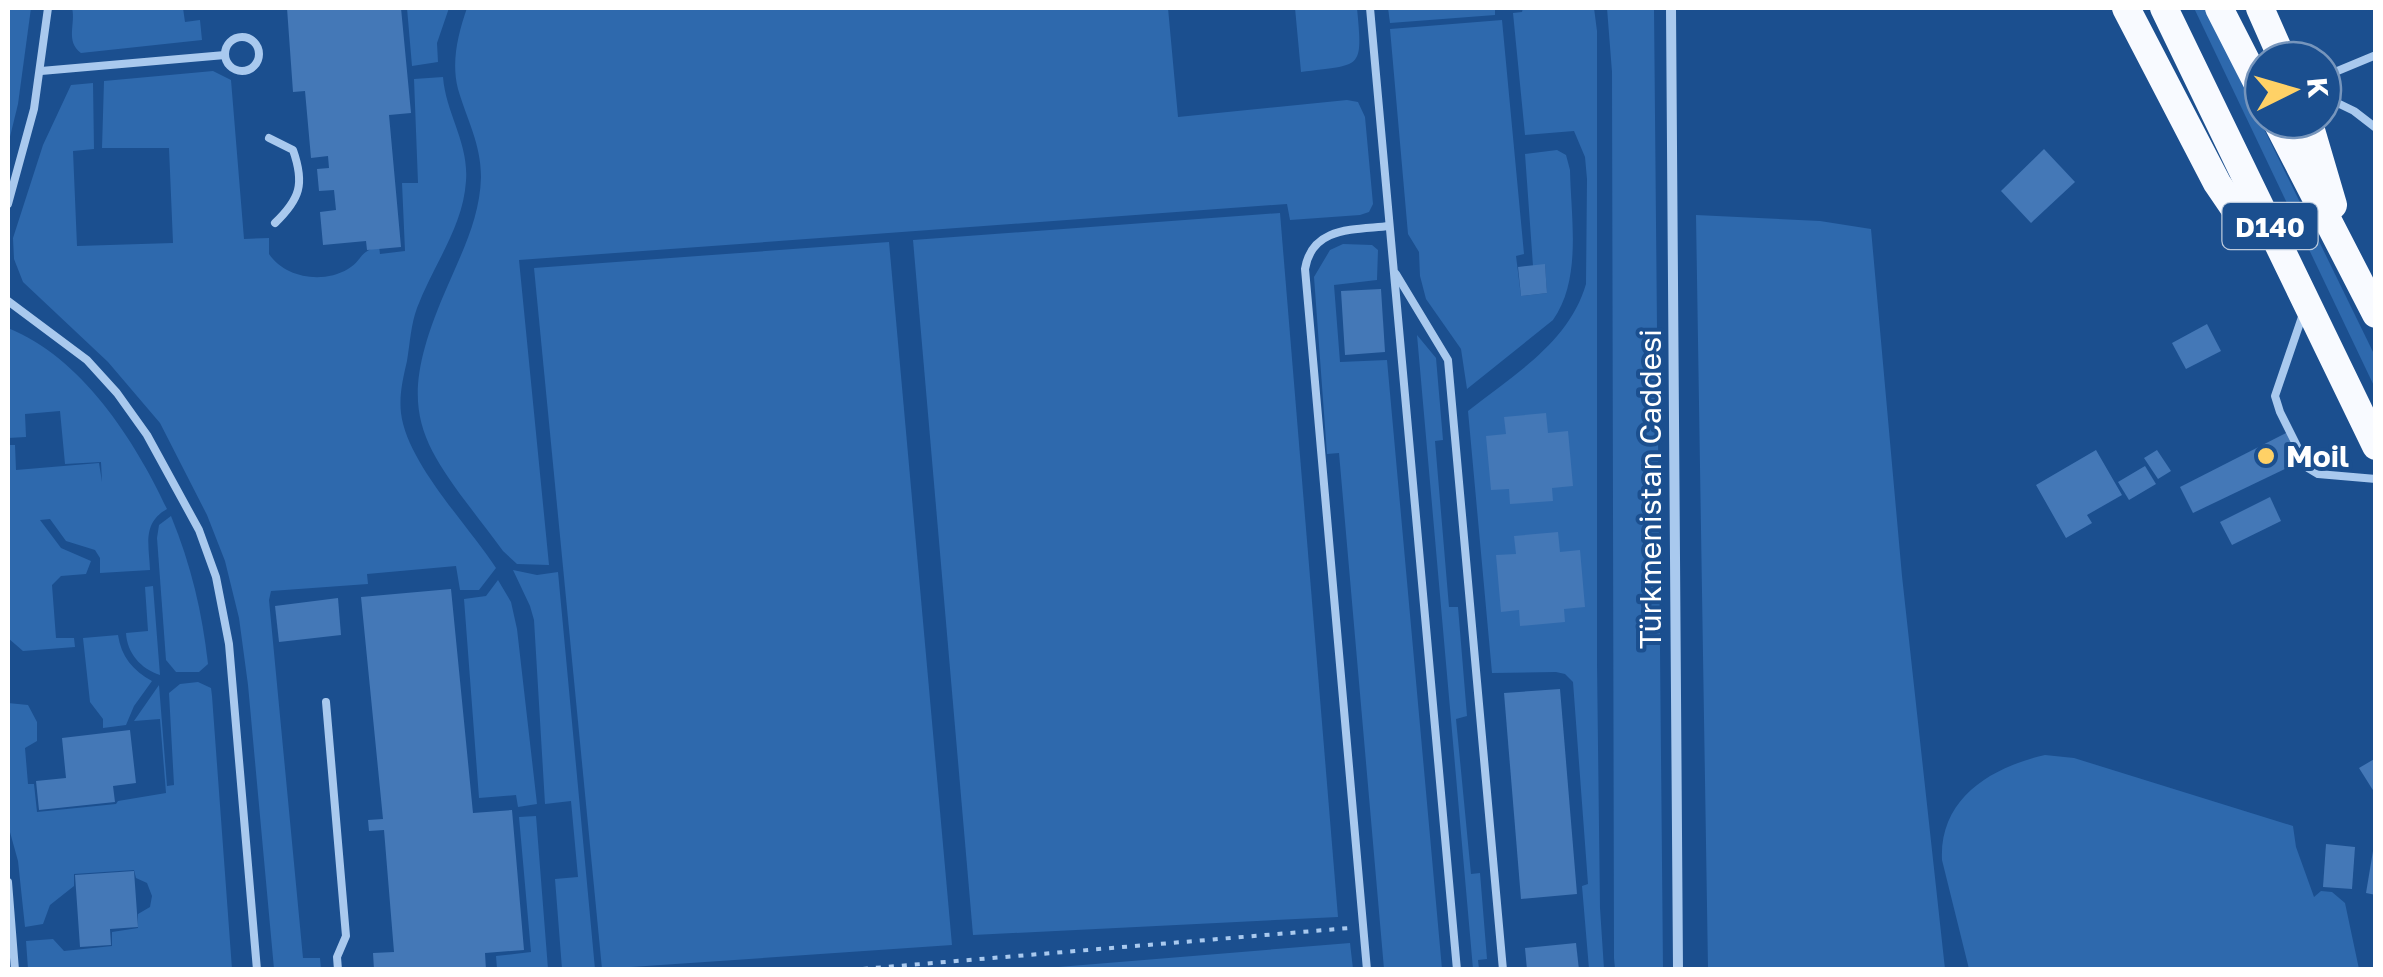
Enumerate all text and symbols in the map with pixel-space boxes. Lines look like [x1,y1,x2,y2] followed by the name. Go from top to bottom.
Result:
[2243,40,2343,140] north arrow
[2301,76,2336,99] text: K
[2222,203,2318,249] road number: D140
[1632,329,1668,649] street label: Türkmenistan Caddesi
[2286,438,2349,474] place label: Moil
[2255,445,2277,467] marker: Moil

